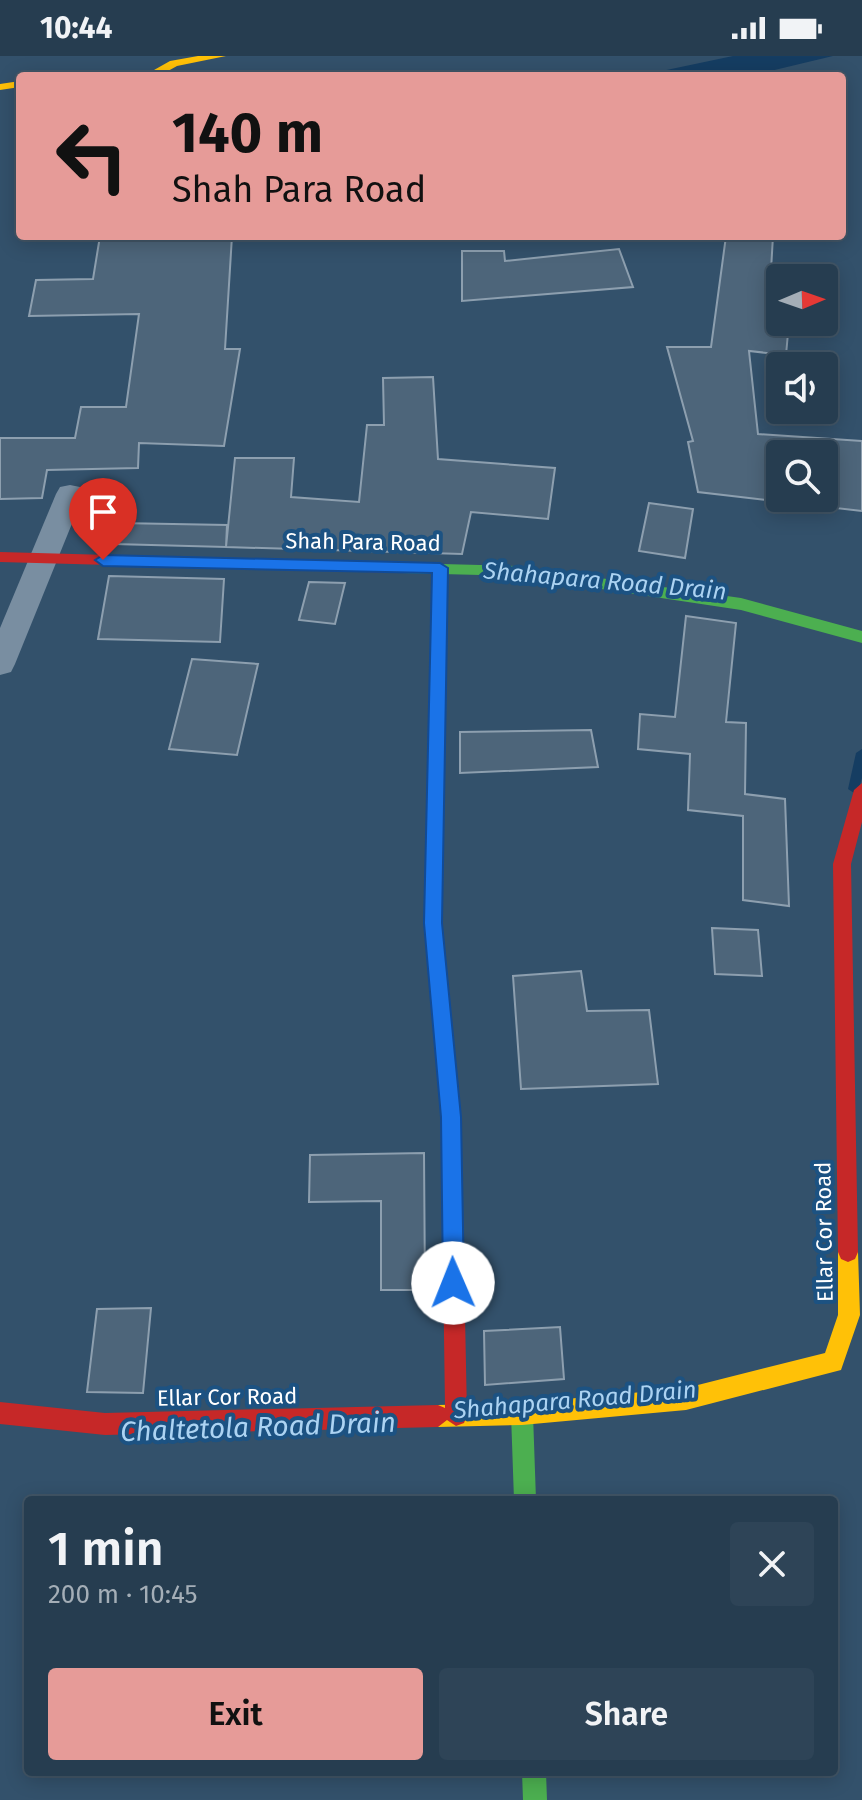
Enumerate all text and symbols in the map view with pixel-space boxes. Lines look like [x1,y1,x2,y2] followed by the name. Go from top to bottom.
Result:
[40,10,112,46] text: 10:44
[172,100,323,167] text: 140 m
[40,104,144,208] icon: left
[172,168,426,212] text: Shah Para Road
[766,264,838,336] north arrow
[766,264,838,512] map controls
[766,352,838,424] button: sound
[766,440,838,512] button: search
[69,478,137,560] pin
[81,490,125,534] icon: arrive
[285,527,441,557] street label: Shah Para Road
[481,556,728,606] water label: Shahapara Road Drain
[809,1162,839,1302] street label: Ellar Cor Road
[411,1241,495,1325] position arrow
[451,1375,698,1425] water label: Shahapara Road Drain
[157,1382,297,1412] street label: Ellar Cor Road
[120,1406,396,1448] water label: Chaltetola Road Drain
[48,1520,164,1578] text: 1 min
[730,1522,814,1606] button: close
[48,1579,198,1610] text: 200 m · 10:45
[48,1668,423,1760] button: Exit
[439,1668,814,1760] button: Share

